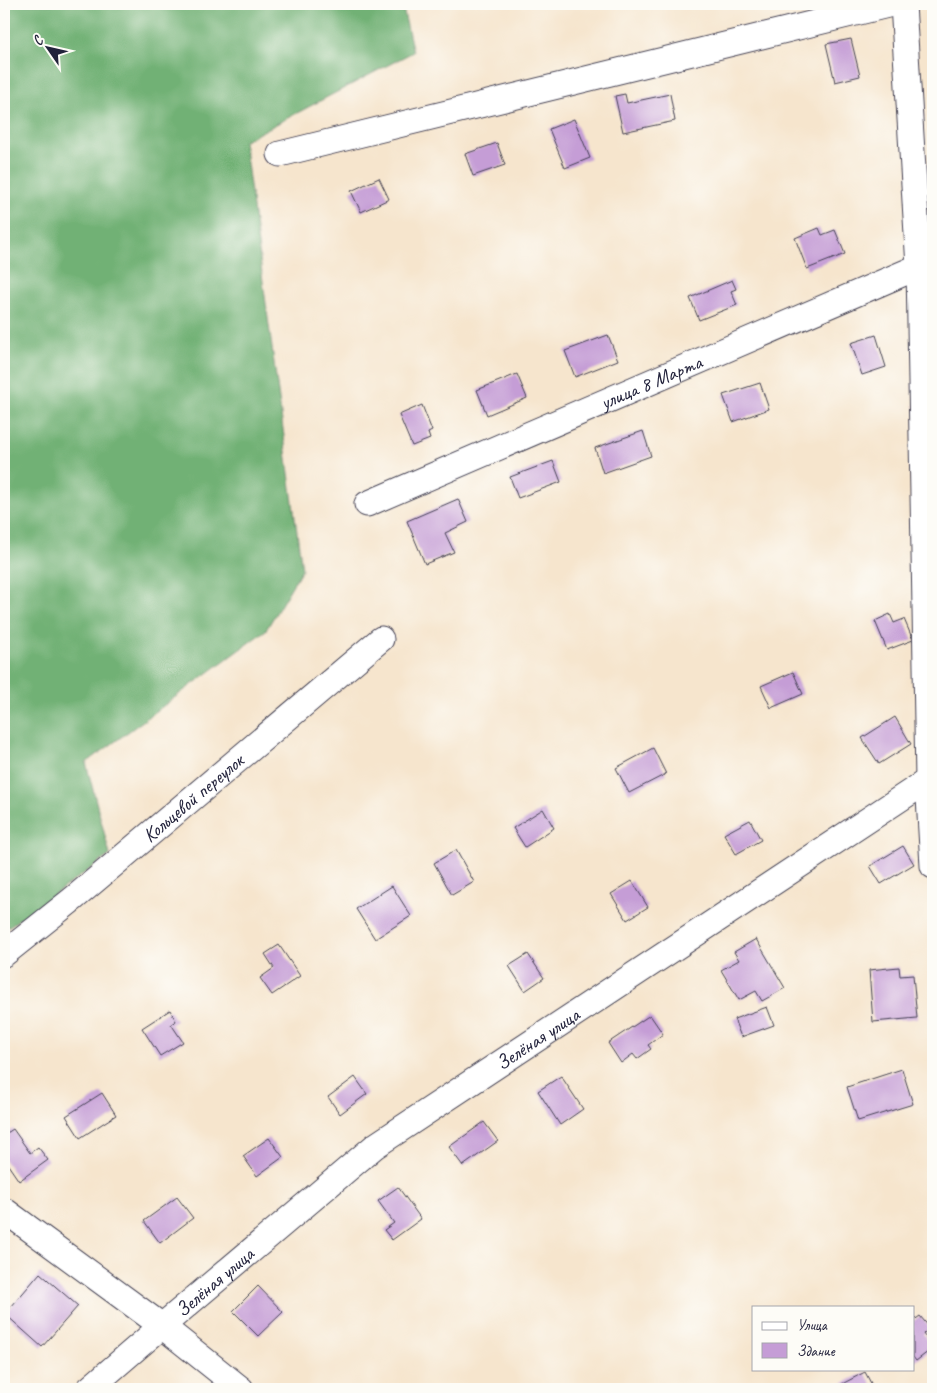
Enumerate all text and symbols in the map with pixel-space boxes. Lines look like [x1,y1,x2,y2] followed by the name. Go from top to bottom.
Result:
[22,22,72,72] north arrow
[29,32,48,49] text: С
[596,349,707,416] street label: улица 8 Марта
[137,748,250,848] street label: Кольцевой переулок
[491,1001,586,1076] street label: Зелёная улица
[170,1241,261,1322] street label: Зелёная улица
[752,1306,914,1370] legend
[797,1316,828,1335] text: Улица
[797,1342,836,1361] text: Здание

